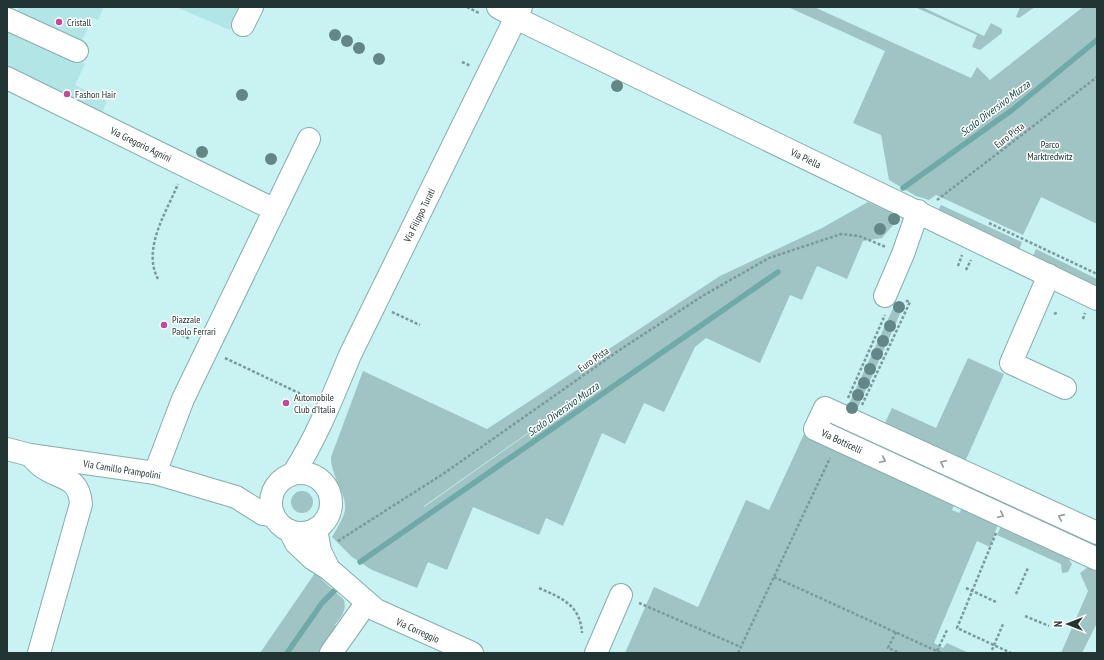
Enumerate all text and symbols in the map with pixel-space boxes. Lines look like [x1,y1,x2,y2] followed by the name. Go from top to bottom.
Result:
[67,16,92,29] place label: Cristall
[54,17,64,27] marker: Cristall
[957,77,1033,139] water label: Scolo Diversivo Muzza
[75,88,116,101] place label: Fashon Hair
[62,89,72,99] marker: Fashon Hair
[992,120,1027,151] street label: Euro Pista
[107,124,173,165] street label: Via Gregorio Agnini
[1027,138,1073,163] park label: Parco Marktredwitz
[787,145,823,171] street label: Via Piella
[400,186,438,245] street label: Via Filippo Turati
[172,313,216,338] place label: Piazzale Paolo Ferrari
[159,320,169,330] marker: Piazzale Paolo Ferrari
[575,344,611,375] street label: Euro Pista
[524,379,602,439] water label: Scolo Diversivo Muzza
[294,391,335,416] place label: Automobile Club d'Italia
[281,398,291,408] marker: Automobile Club d'Italia
[818,426,864,457] street label: Via Botticelli
[879,455,886,463] one-way arrow
[81,457,162,482] street label: Via Camillo Prampolini
[940,460,948,468] one-way arrow
[997,510,1004,518] one-way arrow
[1058,514,1066,522] one-way arrow
[1048,604,1088,644] north arrow
[393,615,442,646] street label: Via Correggio
[1051,621,1065,627] text: N

